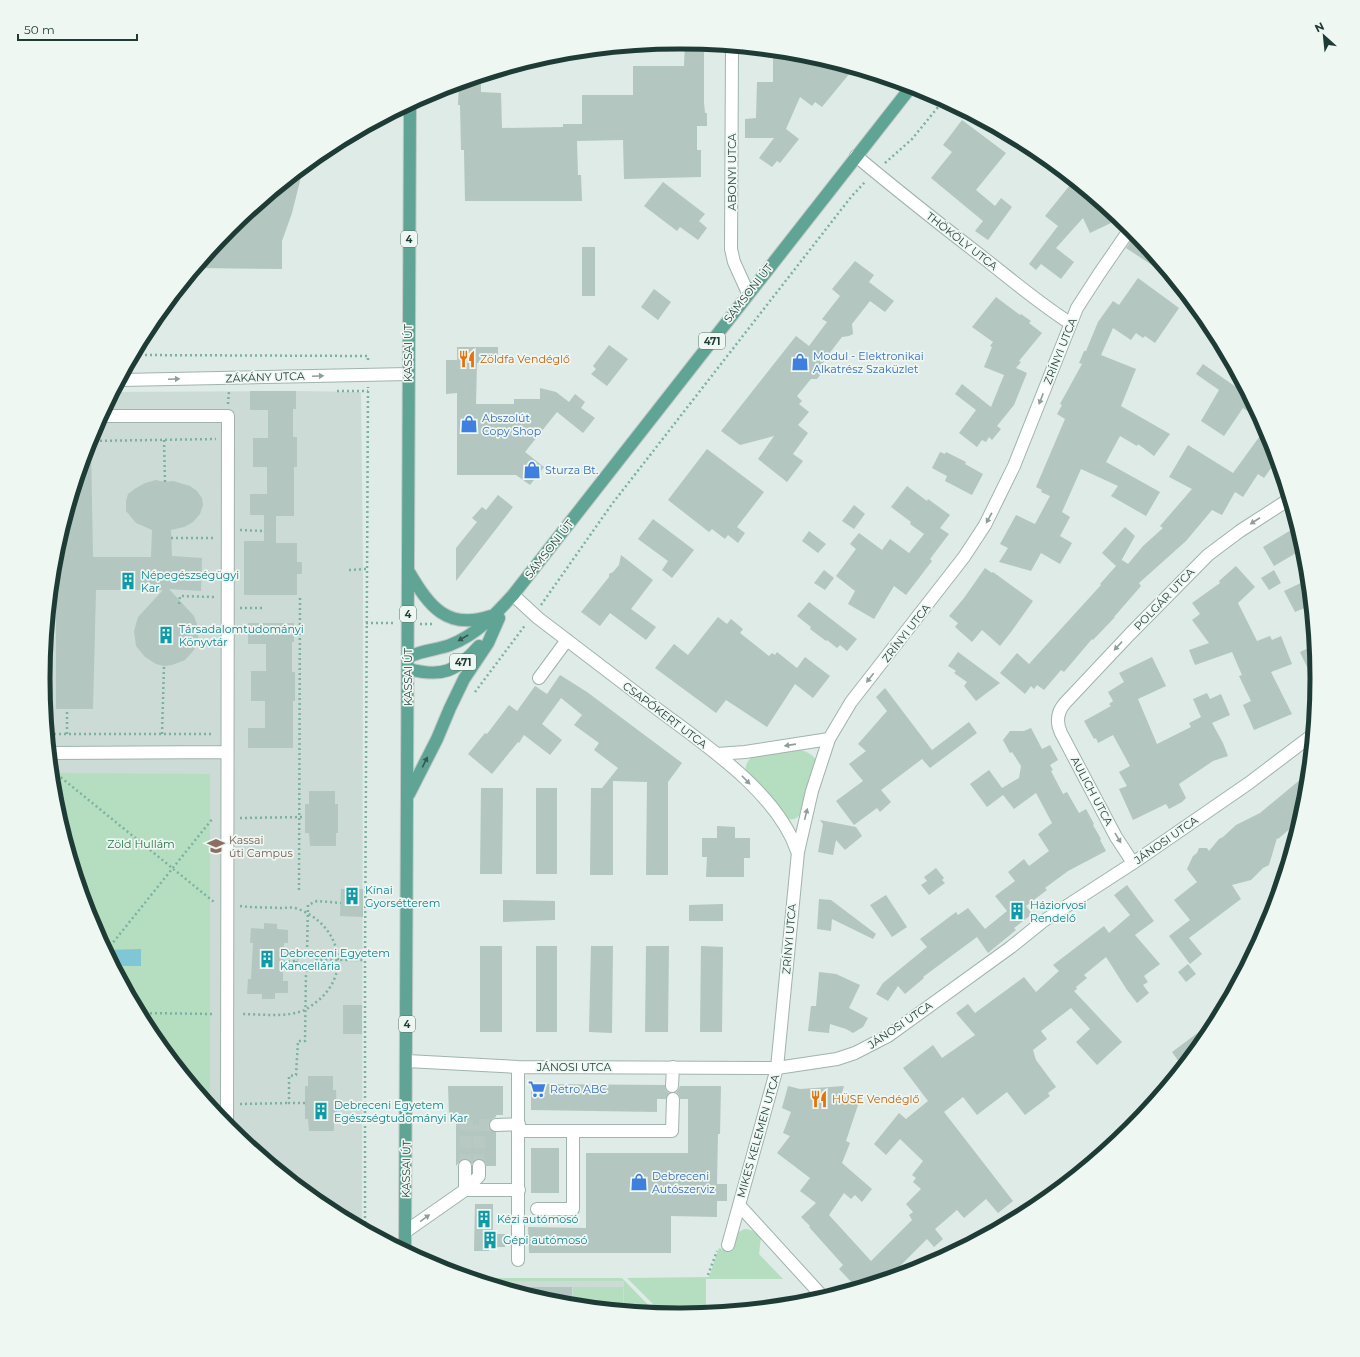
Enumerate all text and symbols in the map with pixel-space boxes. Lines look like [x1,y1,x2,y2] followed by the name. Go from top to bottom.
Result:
[18,16,137,42] scale bar
[1304,16,1344,56] north arrow
[1312,19,1327,35] text: N
[24,22,55,37] text: 50 m
[725,133,739,211] street label: ABONYI UTCA
[923,209,1001,273] street label: THÖKÖLY UTCA
[401,231,417,247] road number: 4
[721,260,776,325] street label: SÁMSONI ÚT
[1040,316,1080,386] street label: ZRÍNYI UTCA
[401,323,415,382] street label: KASSAI ÚT
[699,333,725,349] road number: 471
[457,349,477,369] restaurant icon: Zöldfa Vendéglő
[813,349,924,376] place label: Modul - Elektronikai Alkatrész Szaküzlet
[480,352,570,366] place label: Zöldfa Vendéglő
[790,352,810,372] shop icon: Modul - Elektronikai Alkatrész Szaküzlet
[225,369,305,385] street label: ZÁKÁNY UTCA
[312,372,324,379] one-way arrow
[168,376,180,383] one-way arrow
[1038,393,1044,405] one-way arrow
[482,411,541,438] place label: Abszolút Copy Shop
[459,414,479,434] shop icon: Abszolút Copy Shop
[522,460,542,480] shop icon: Sturza Bt.
[545,463,598,477] place label: Sturza Bt.
[986,512,992,523] one-way arrow
[522,516,577,581] street label: SÁMSONI ÚT
[1250,517,1260,525] one-way arrow
[1131,565,1197,633] street label: POLGÁR UTCA
[141,568,239,595] place label: Népegészségügyi Kar
[118,571,138,591] building icon: Népegészségügyi Kar
[879,601,933,665] street label: ZRÍNYI UTCA
[400,606,416,622] road number: 4
[179,622,304,649] place label: Társadalomtudományi Könyvtár
[156,625,176,645] building icon: Társadalomtudományi Könyvtár
[457,635,469,642] one-way arrow
[1113,641,1123,651] one-way arrow
[401,647,415,706] street label: KASSAI ÚT
[450,654,476,670] road number: 471
[866,673,875,684] one-way arrow
[620,679,710,751] street label: CSAPÓKERT UTCA
[784,742,796,748] one-way arrow
[1068,754,1116,828] street label: AULICH UTCA
[422,757,428,768] one-way arrow
[741,775,751,785] one-way arrow
[803,807,809,820] one-way arrow
[1131,813,1201,868] street label: JÁNOSI UTCA
[1114,832,1121,844] one-way arrow
[229,833,293,860] place label: Kassai úti Campus
[206,836,226,856] school or university icon: Kassai úti Campus
[107,837,175,851] park label: Zöld Hullám
[365,883,440,910] place label: Kínai Gyorsétterem
[342,886,362,906] building icon: Kínai Gyorsétterem
[1030,898,1087,925] place label: Háziorvosi Rendelő
[1007,901,1027,921] building icon: Háziorvosi Rendelő
[779,903,799,975] street label: ZRÍNYI UTCA
[280,946,390,973] place label: Debreceni Egyetem Kancellária
[257,949,277,969] building icon: Debreceni Egyetem Kancellária
[864,998,935,1052] street label: JÁNOSI UTCA
[399,1016,415,1032] road number: 4
[536,1060,611,1074] street label: JÁNOSI UTCA
[734,1073,782,1199] street label: MIKES KELEMEN UTCA
[527,1079,547,1099] supermarket icon: Retro ABC
[550,1082,607,1096] place label: Retro ABC
[809,1089,829,1109] restaurant icon: HÜSE Vendéglő
[832,1092,919,1106] place label: HÜSE Vendéglő
[334,1098,468,1125] place label: Debreceni Egyetem Egészségtudományi Kar
[311,1101,331,1121] building icon: Debreceni Egyetem Egészségtudományi Kar
[398,1139,414,1198] street label: KASSAI ÚT
[652,1169,715,1196] place label: Debreceni Autószerviz
[629,1172,649,1192] shop icon: Debreceni Autószerviz
[474,1209,494,1229] building icon: Kézi autómosó
[497,1212,579,1226] place label: Kézi autómosó
[420,1214,430,1222] one-way arrow
[480,1230,500,1250] building icon: Gépi autómosó
[503,1233,587,1247] place label: Gépi autómosó

